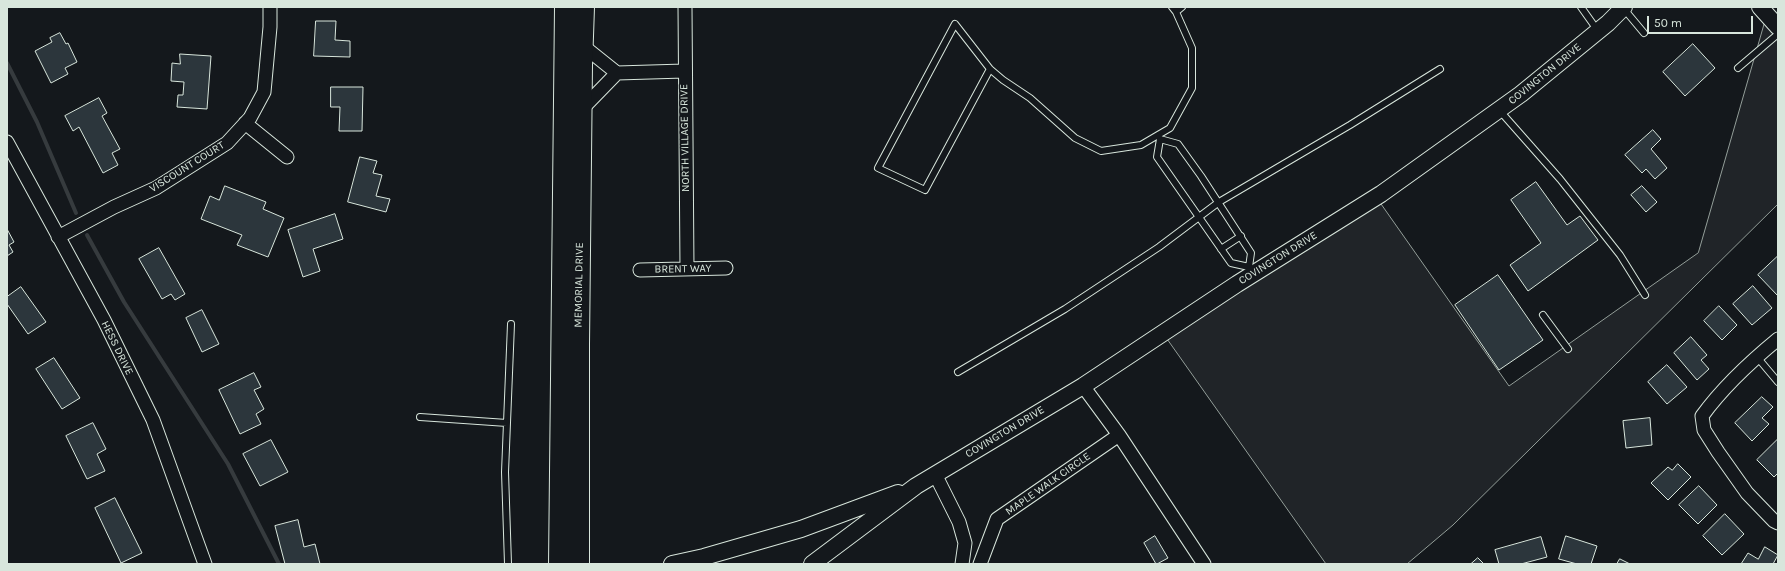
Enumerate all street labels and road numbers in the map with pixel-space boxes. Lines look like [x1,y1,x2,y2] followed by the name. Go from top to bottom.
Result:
[1506,41,1584,107] street label: COVINGTON DRIVE
[677,84,693,192] street label: NORTH VILLAGE DRIVE
[147,139,227,195] street label: VISCOUNT COURT
[1236,229,1320,287] street label: COVINGTON DRIVE
[572,242,586,328] street label: MEMORIAL DRIVE
[654,262,712,276] street label: BRENT WAY
[98,319,136,377] street label: HESS DRIVE
[963,403,1047,461] street label: COVINGTON DRIVE
[1003,450,1093,518] street label: MAPLE WALK CIRCLE

